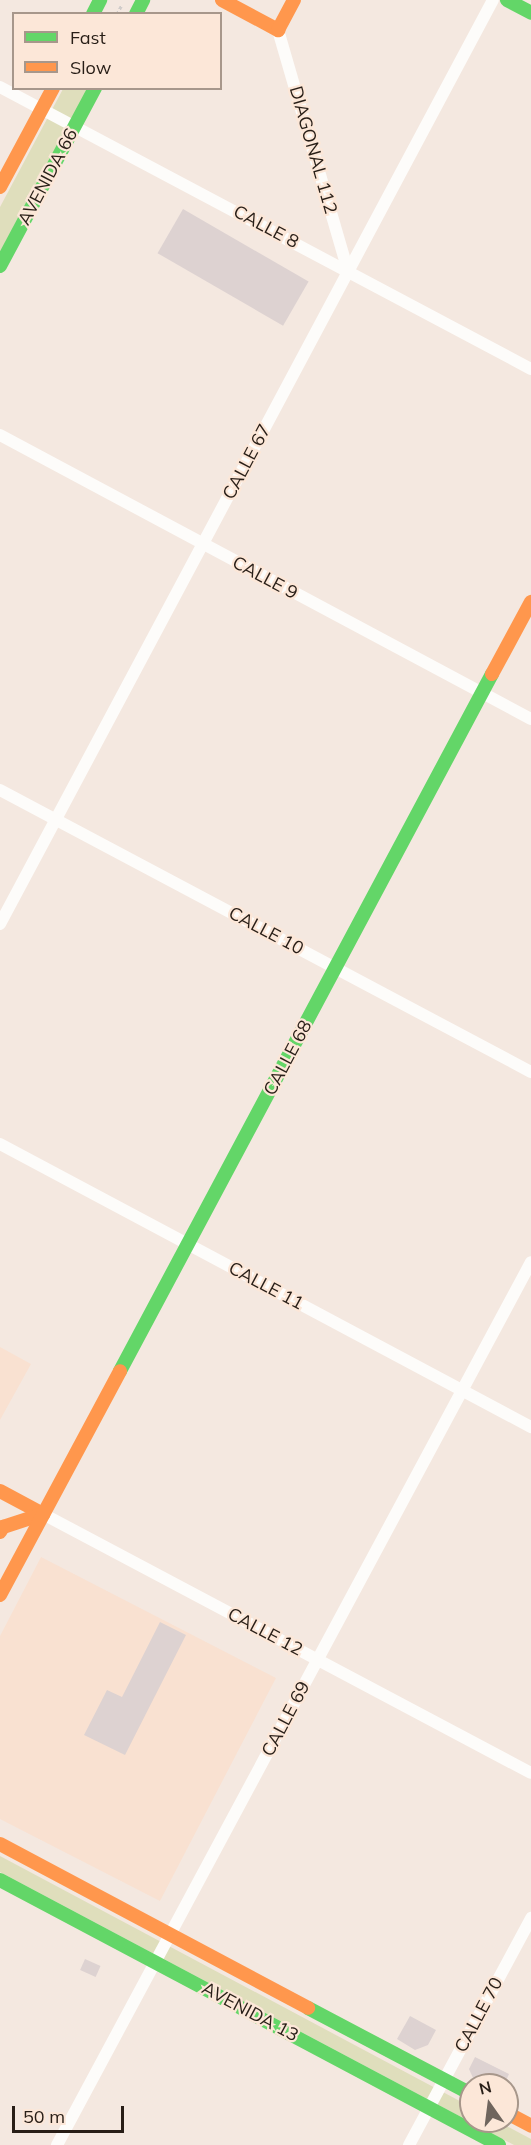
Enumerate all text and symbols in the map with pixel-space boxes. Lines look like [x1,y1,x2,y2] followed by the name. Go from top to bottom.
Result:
[12,12,222,90] legend
[70,26,106,49] text: Fast
[70,56,111,79] text: Slow
[284,84,342,216] street label: DIAGONAL 112
[14,125,82,229] street label: AVENIDA 66
[230,201,302,253] street label: CALLE 8
[218,421,276,503] street label: CALLE 67
[229,552,301,604] street label: CALLE 9
[225,902,307,960] street label: CALLE 10
[259,1017,317,1099] street label: CALLE 68
[225,1257,307,1315] street label: CALLE 11
[224,1603,306,1661] street label: CALLE 12
[257,1678,315,1760] street label: CALLE 69
[450,1974,508,2056] street label: CALLE 70
[198,1978,302,2046] street label: AVENIDA 13
[459,2073,519,2133] north arrow
[477,2076,493,2099] text: N
[15,2094,128,2132] scale bar
[23,2105,65,2128] text: 50 m

